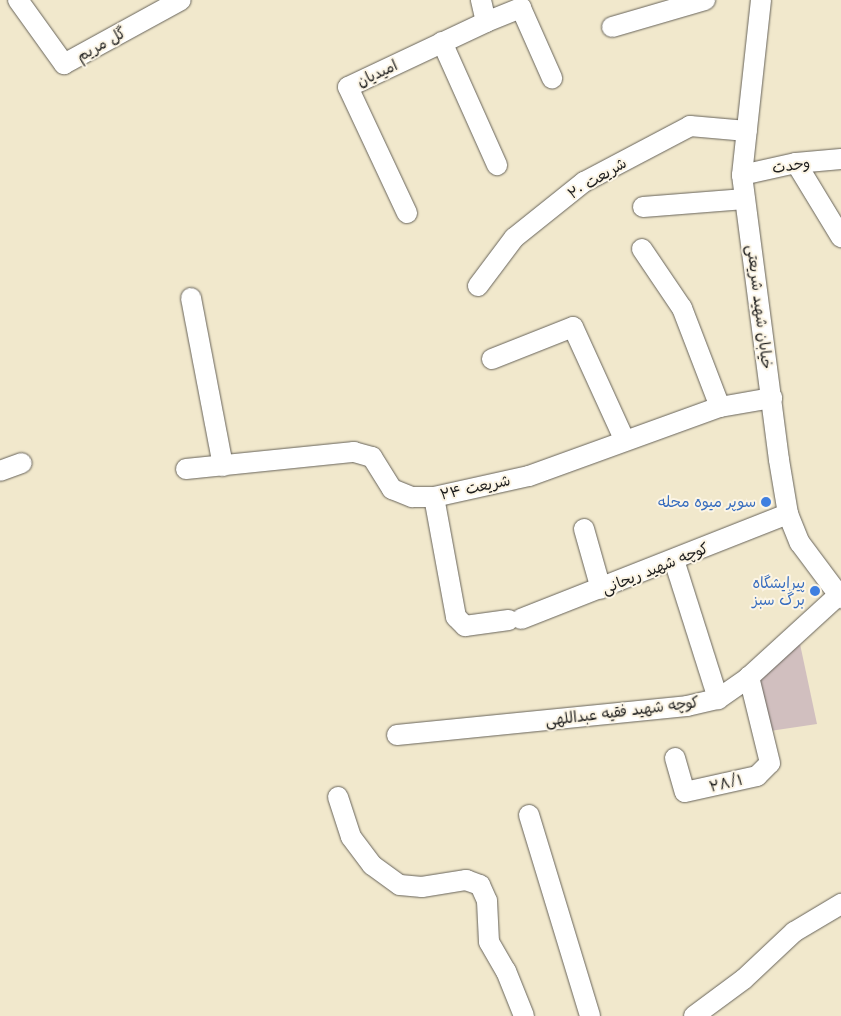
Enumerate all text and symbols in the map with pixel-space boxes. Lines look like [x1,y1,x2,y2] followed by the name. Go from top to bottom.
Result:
[73,23,129,65] street label: گل مریم
[354,56,400,90] street label: امیدیان
[771,153,811,177] street label: وحدت
[564,154,630,202] street label: شریعت ۲۰
[743,244,777,370] street label: خیابان شهید شریعتی
[438,471,512,503] street label: شریعت ۲۴
[658,493,756,511] place label: سوپر میوه محله
[760,496,772,508] marker: سوپر میوه محله
[599,538,711,598] street label: کوچه شهید ریحانی
[752,573,805,608] place label: پیرایشگاه برگ سبز
[809,585,821,597] marker: پیرایشگاه برگ سبز
[544,693,700,729] street label: کوچه شهید فقیه عبداللهی
[707,770,745,796] street label: ۲۸/۱

